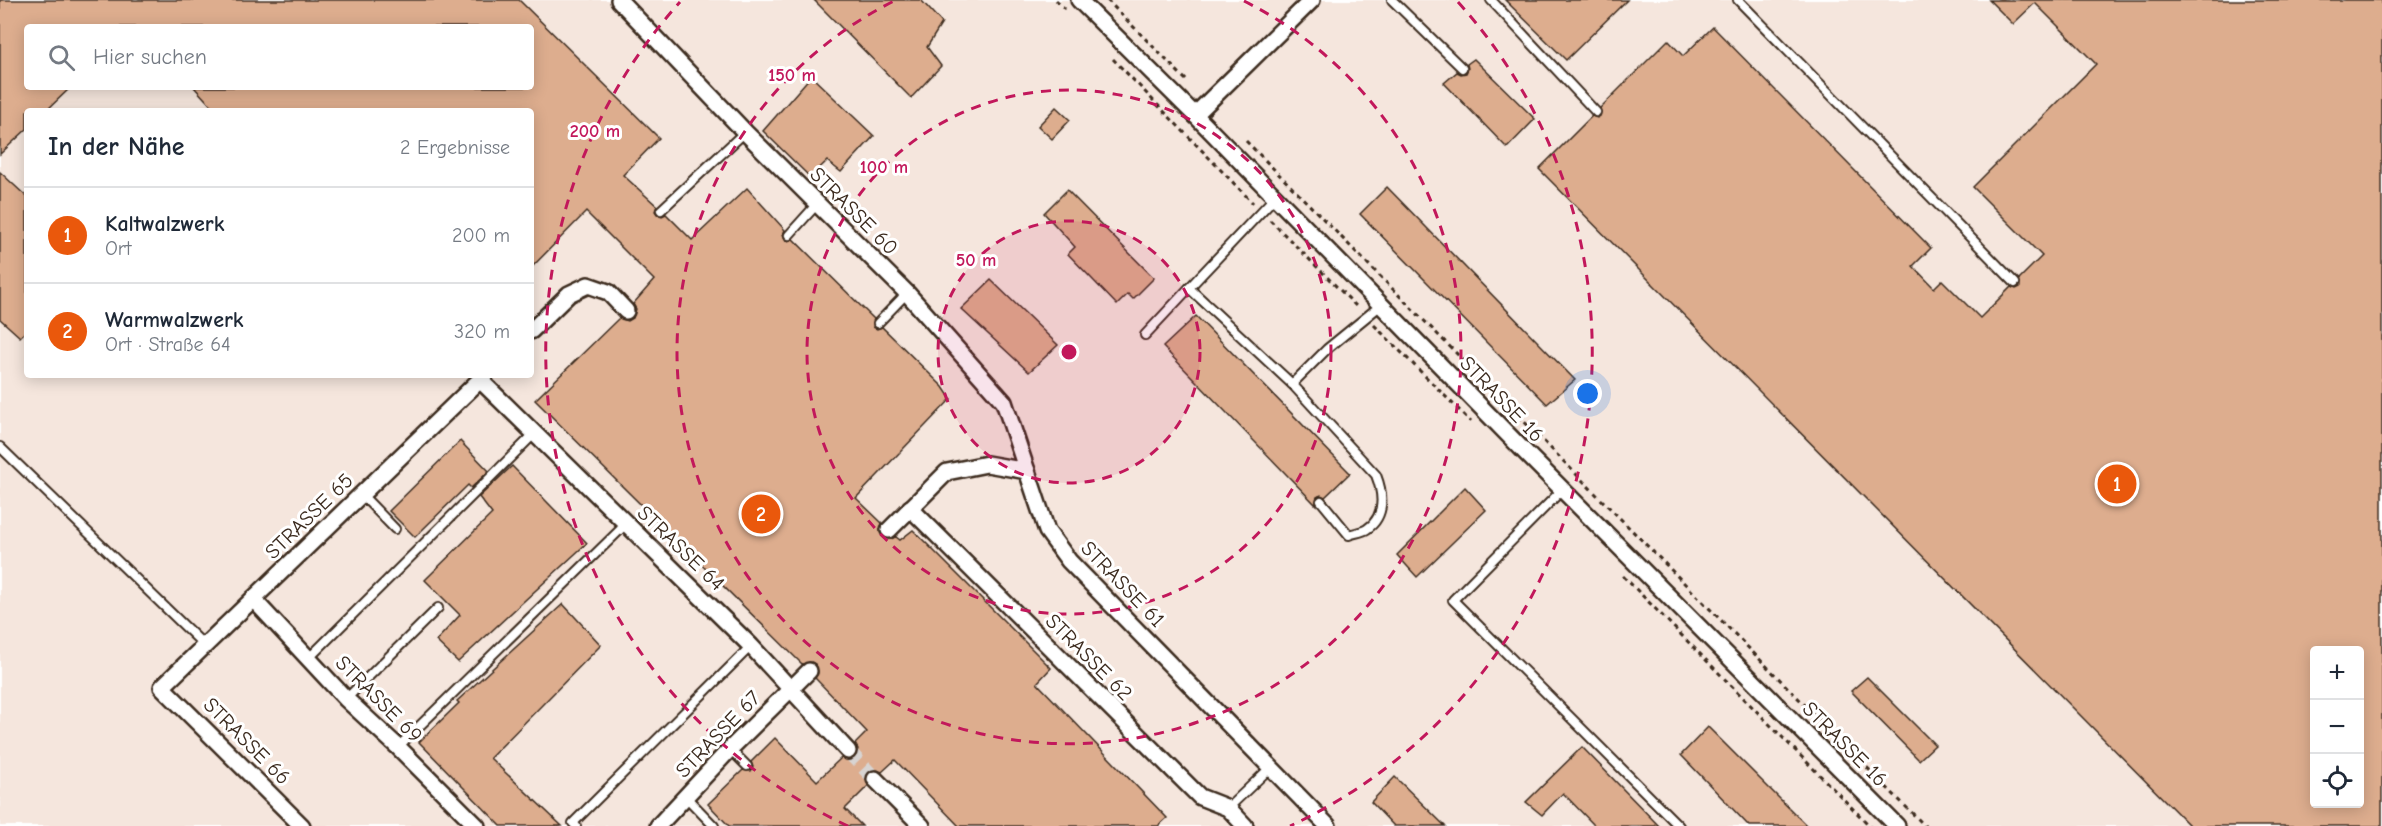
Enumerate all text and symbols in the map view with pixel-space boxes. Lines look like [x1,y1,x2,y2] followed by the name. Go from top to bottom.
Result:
[24,24,534,90] search box
[45,41,78,74] icon: search
[93,44,207,70] text: Hier suchen
[768,65,816,86] text: 150 m
[570,121,620,142] text: 200 m
[48,132,185,162] text: In der Nähe
[400,136,510,159] text: 2 Ergebnisse
[860,157,908,178] text: 100 m
[805,162,903,260] street label: STRASSE 60
[105,211,224,237] text: Kaltwalzwerk
[64,224,71,247] text: 1
[452,224,510,247] text: 200 m
[105,237,132,260] text: Ort
[956,250,996,271] text: 50 m
[105,307,244,333] text: Warmwalzwerk
[63,320,72,343] text: 2
[454,320,510,343] text: 320 m
[105,333,231,356] text: Ort · Straße 64
[1059,342,1079,362] centre of rings
[1455,351,1549,447] street label: STRASSE 16
[1573,379,1602,408] your location
[2098,462,2136,506] pin: 1
[260,468,358,564] street label: STRASSE 65
[742,492,780,536] pin: 2
[632,501,730,595] street label: STRASSE 64
[1076,536,1170,632] street label: STRASSE 61
[1041,609,1137,705] street label: STRASSE 62
[2310,646,2364,808] map controls
[2310,646,2364,700] button: +
[331,651,427,747] street label: STRASSE 69
[671,686,765,782] street label: STRASSE 67
[199,693,295,789] street label: STRASSE 66
[1798,697,1892,791] street label: STRASSE 16
[2310,700,2364,754] button: −
[2310,754,2364,808] button: locate

